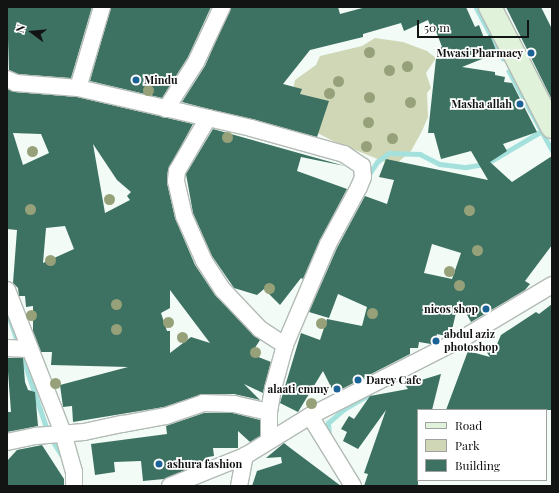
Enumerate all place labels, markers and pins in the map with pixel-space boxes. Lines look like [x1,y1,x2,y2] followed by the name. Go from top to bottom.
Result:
[436,46,523,60] place label: Mwasi Pharmacy
[526,48,536,58] marker: Mwasi Pharmacy
[144,73,178,87] place label: Mindu
[131,75,141,85] marker: Mindu
[451,97,512,111] place label: Masha allah
[515,99,525,109] marker: Masha allah
[424,302,478,316] place label: nicos shop
[481,304,491,314] marker: nicos shop
[444,328,498,354] place label: abdul aziz photoshop
[431,336,441,346] marker: abdul aziz photoshop
[366,373,421,387] place label: Darey Cafe
[353,375,363,385] marker: Darey Cafe
[268,382,329,396] place label: alaati emmy
[332,384,342,394] marker: alaati emmy
[167,457,242,471] place label: ashura fashion
[154,459,164,469] marker: ashura fashion

